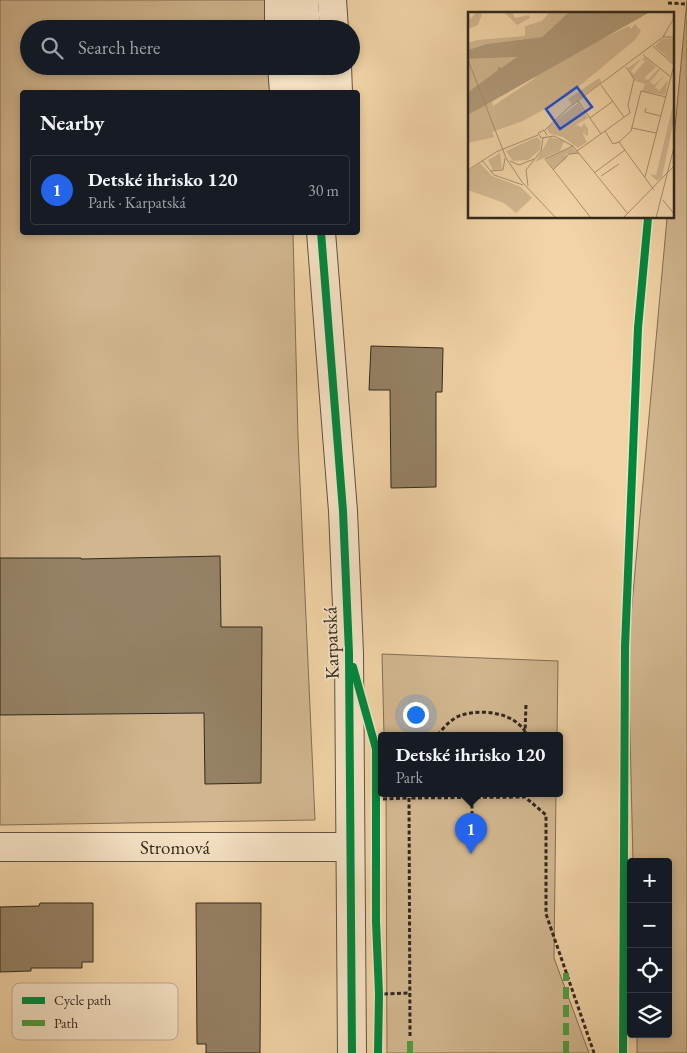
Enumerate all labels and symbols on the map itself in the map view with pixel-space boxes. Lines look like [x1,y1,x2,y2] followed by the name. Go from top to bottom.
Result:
[468,12,674,219] inset map
[317,606,345,680] street label: Karpatská
[403,702,429,728] your location
[455,813,487,854] pin: 1
[140,835,210,860] street label: Stromová
[12,983,178,1040] legend
[54,991,111,1009] text: Cycle path
[54,1014,78,1032] text: Path

